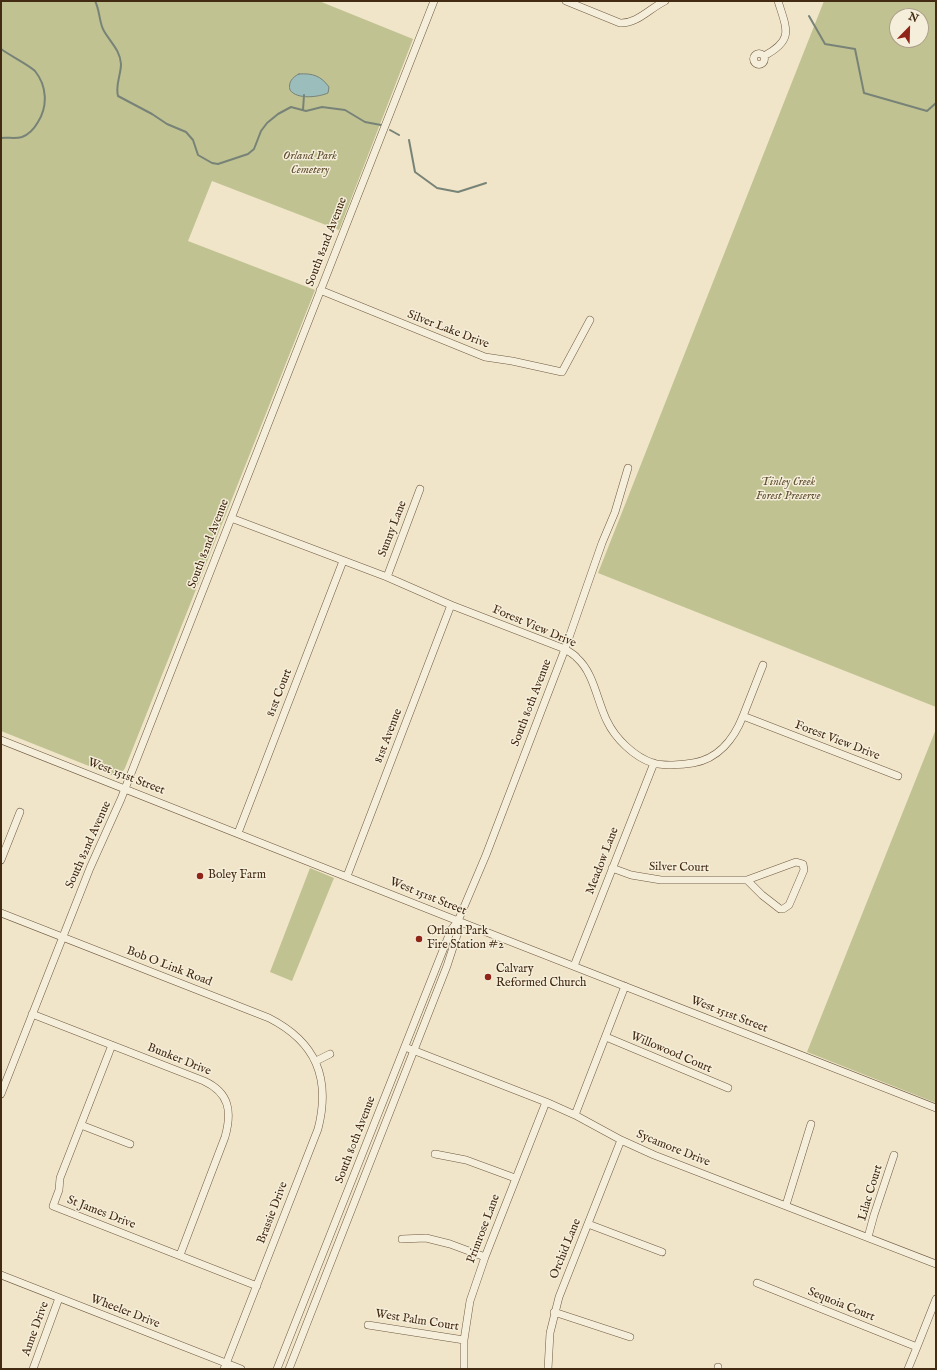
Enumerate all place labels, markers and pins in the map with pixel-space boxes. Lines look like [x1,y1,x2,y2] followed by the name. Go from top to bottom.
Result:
[208,869,266,883] place label: Boley Farm
[195,871,205,881] marker: Boley Farm
[427,925,504,953] place label: Orland Park Fire Station #2
[414,934,424,944] marker: Orland Park Fire Station #2
[496,963,587,991] place label: Calvary Reformed Church
[483,972,493,982] marker: Calvary Reformed Church

